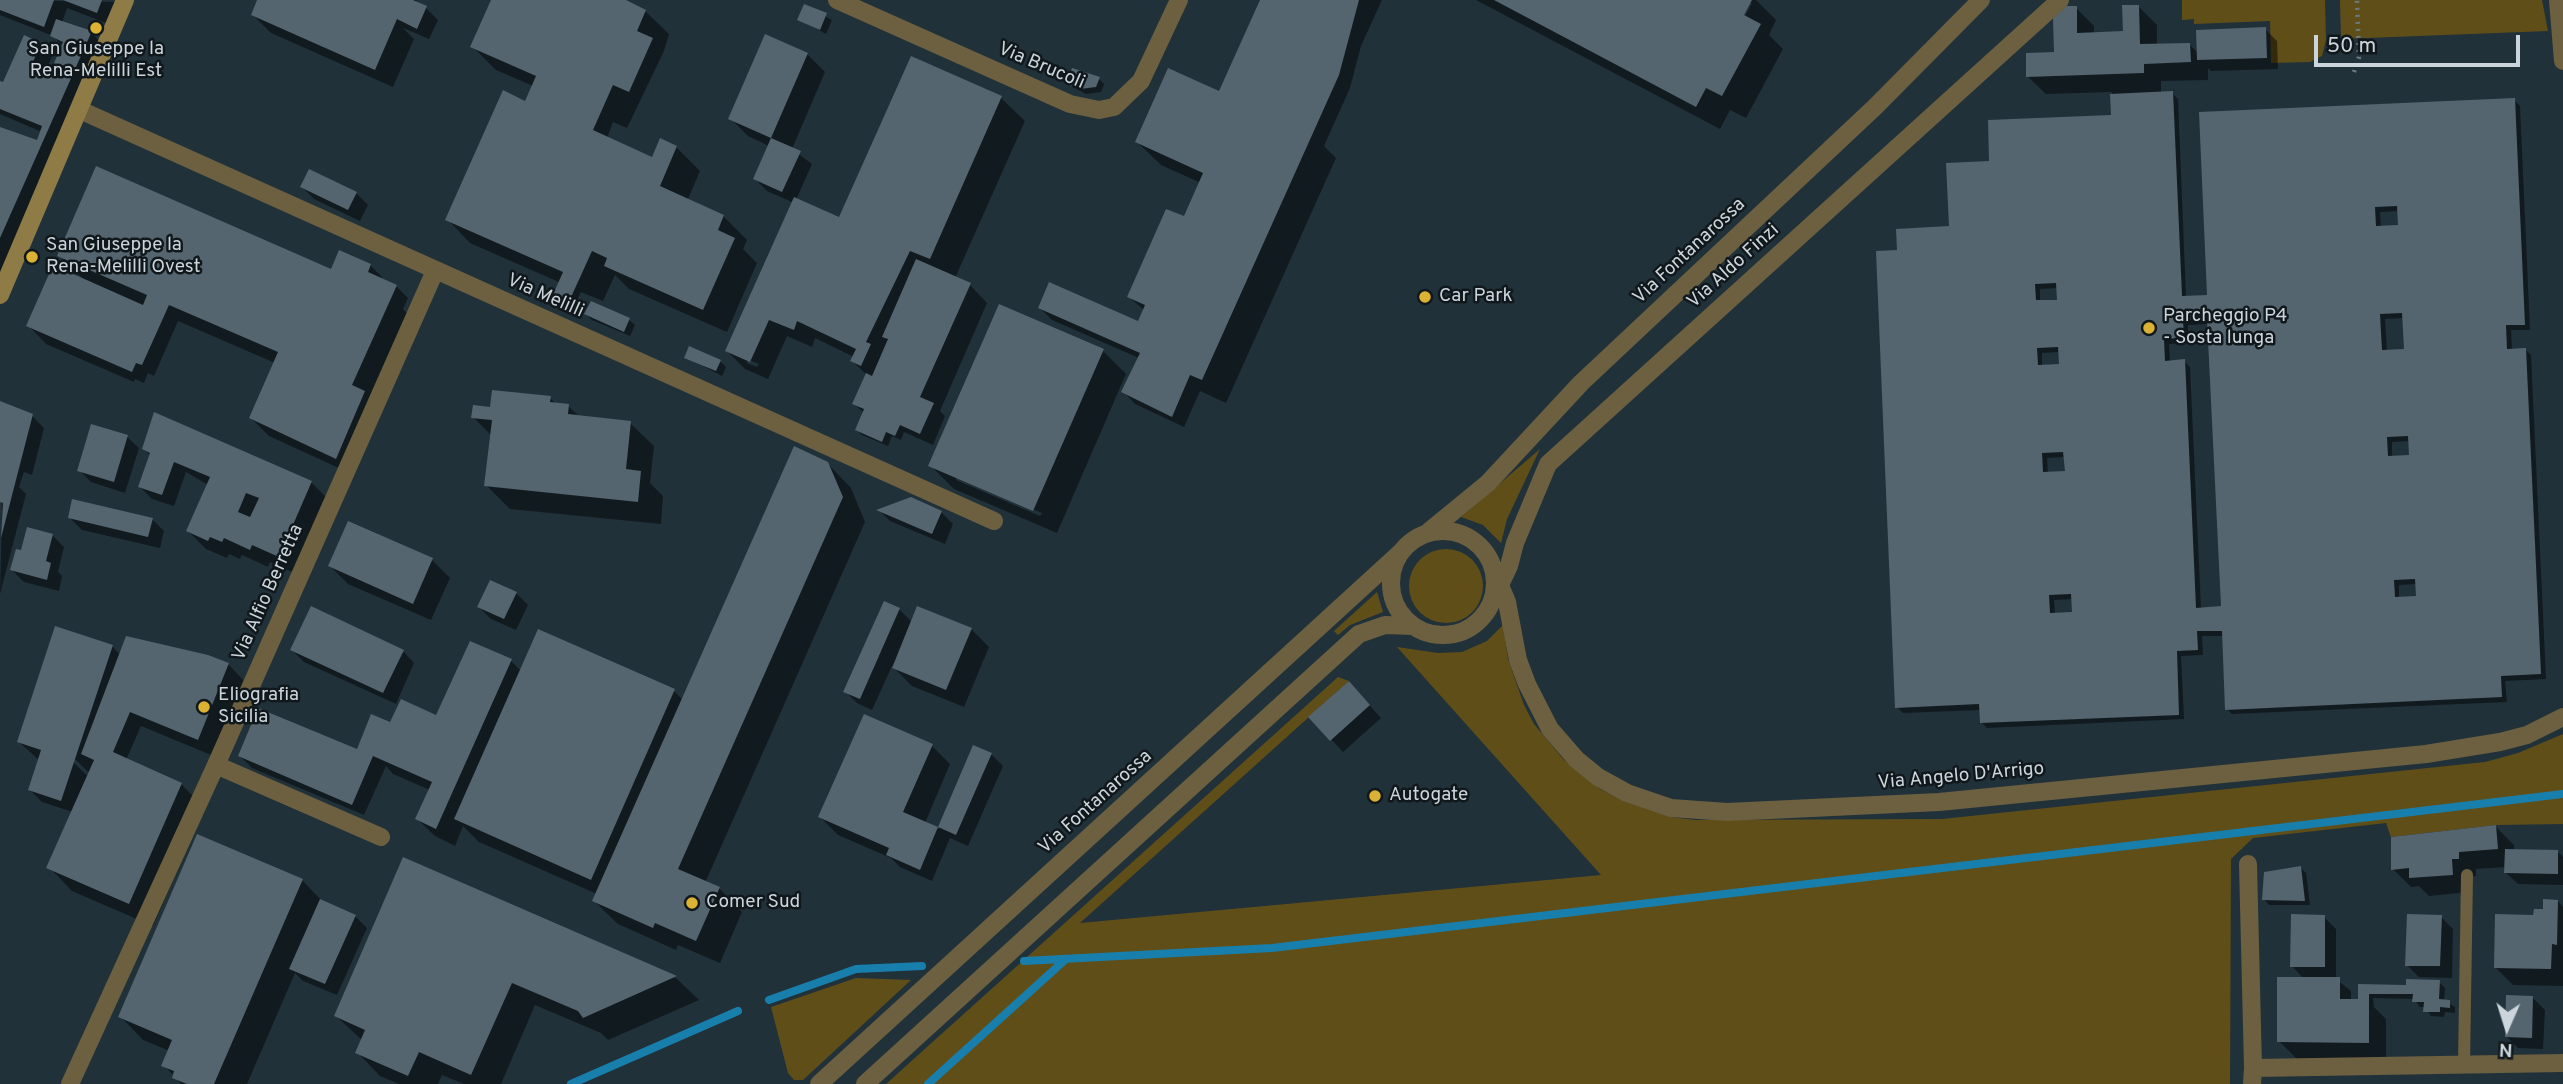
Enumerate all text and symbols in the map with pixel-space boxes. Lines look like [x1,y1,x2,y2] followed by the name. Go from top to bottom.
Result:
[88,20,104,36] marker: San Giuseppe la Rena-Melilli Est
[2318,21,2524,65] scale bar
[2327,33,2376,60] text: 50 m
[28,39,164,83] place label: San Giuseppe la Rena-Melilli Est
[994,39,1088,95] street label: Via Brucoli
[1629,194,1751,310] street label: Via Fontanarossa
[1683,220,1785,314] street label: Via Aldo Finzi
[46,235,201,279] place label: San Giuseppe la Rena-Melilli Ovest
[24,249,40,265] marker: San Giuseppe la Rena-Melilli Ovest
[503,270,587,324] street label: Via Melilli
[1439,286,1513,308] place label: Car Park
[1417,289,1433,305] marker: Car Park
[2163,306,2287,350] place label: Parcheggio P4 - Sosta lunga
[2141,320,2157,336] marker: Parcheggio P4 - Sosta lunga
[229,521,309,665] street label: Via Alfio Berretta
[218,685,299,729] place label: Eliografia Sicilia
[196,699,212,715] marker: Eliografia Sicilia
[1035,746,1157,860] street label: Via Fontanarossa
[1877,758,2045,796] street label: Via Angelo D'Arrigo
[1389,785,1468,807] place label: Autogate
[1367,788,1383,804] marker: Autogate
[706,892,800,914] place label: Comer Sud
[684,895,700,911] marker: Comer Sud
[2472,993,2542,1063] north arrow
[2498,1037,2513,1061] text: N

